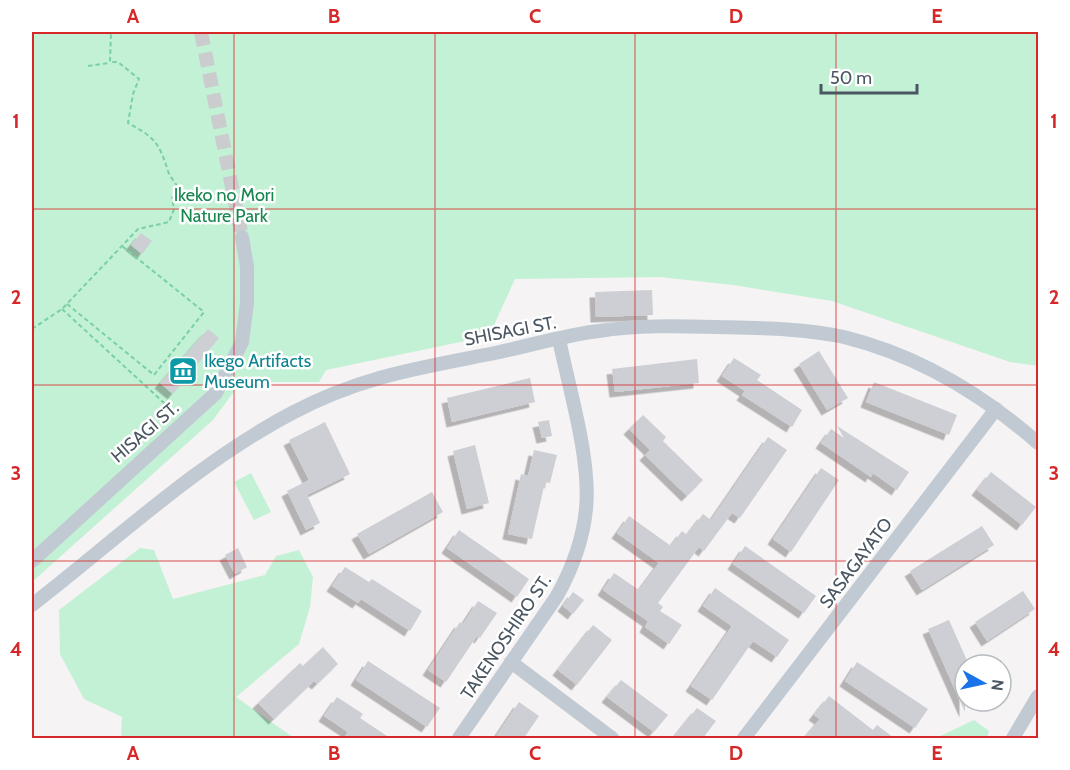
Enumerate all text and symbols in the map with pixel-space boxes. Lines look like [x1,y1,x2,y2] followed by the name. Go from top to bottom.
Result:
[127,4,140,28] text: A
[328,4,340,28] text: B
[529,4,541,28] text: C
[729,4,743,28] text: D
[931,4,943,28] text: E
[821,57,917,95] scale bar
[830,67,872,89] text: 50 m
[12,109,20,133] text: 1
[1050,109,1058,133] text: 1
[174,184,274,227] park label: Ikeko no Mori Nature Park
[11,285,21,309] text: 2
[1049,285,1059,309] text: 2
[462,311,558,351] street label: SHISAGI ST.
[204,350,311,393] place label: Ikego Artifacts Museum
[167,355,199,387] museum icon: Ikego Artifacts Museum
[107,397,183,467] street label: HISAGI ST.
[11,461,21,485] text: 3
[1049,461,1059,485] text: 3
[815,513,897,612] street label: SASAGAYATO
[456,570,556,704] street label: TAKENOSHIRO ST.
[10,637,22,661] text: 4
[1048,637,1060,661] text: 4
[953,653,1013,713] north arrow
[987,678,1008,692] text: N
[127,741,140,765] text: A
[328,741,340,765] text: B
[529,741,541,765] text: C
[729,741,743,765] text: D
[931,741,943,765] text: E

